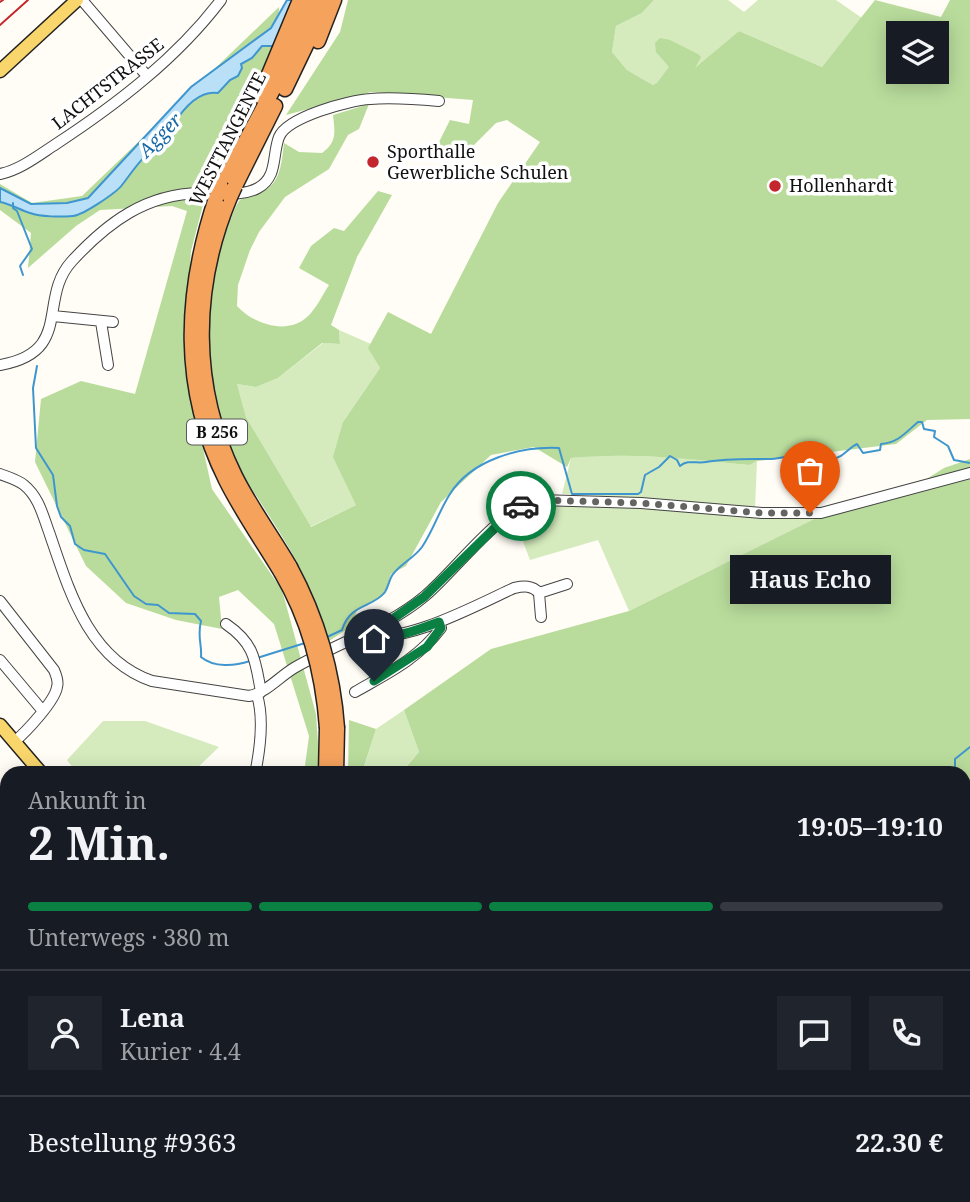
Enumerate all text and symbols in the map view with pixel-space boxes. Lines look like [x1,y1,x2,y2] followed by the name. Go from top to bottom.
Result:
[886,21,949,84] map controls
[886,21,949,84] button: layers
[47,32,168,134] street label: LACHTSTRASSE
[183,68,271,209] street label: WESTTANGENTE
[131,107,188,164] water label: Agger
[387,139,569,184] place label: Sporthalle Gewerbliche Schulen
[365,154,381,170] marker: Sporthalle Gewerbliche Schulen
[789,173,894,197] place label: Hollenhardt
[767,178,783,194] marker: Hollenhardt
[187,420,247,444] road number: B 256
[780,441,840,513] pin
[791,452,829,490] icon: bag
[486,471,556,541] courier
[502,487,540,525] icon: car
[730,555,890,604] callout: Haus Echo
[750,563,871,595] text: Haus Echo
[344,609,404,681] pin
[355,620,393,658] icon: home
[28,784,147,816] text: Ankunft in
[797,808,943,844] text: 19:05–19:10
[28,811,170,873] text: 2 Min.
[28,921,229,953] text: Unterwegs · 380 m
[28,996,102,1070] button: person
[777,996,851,1070] button: chat
[869,996,943,1070] button: phone
[120,999,185,1035] text: Lena
[120,1035,241,1067] text: Kurier · 4.4
[28,1124,237,1160] text: Bestellung #9363
[855,1124,943,1160] text: 22.30 €

